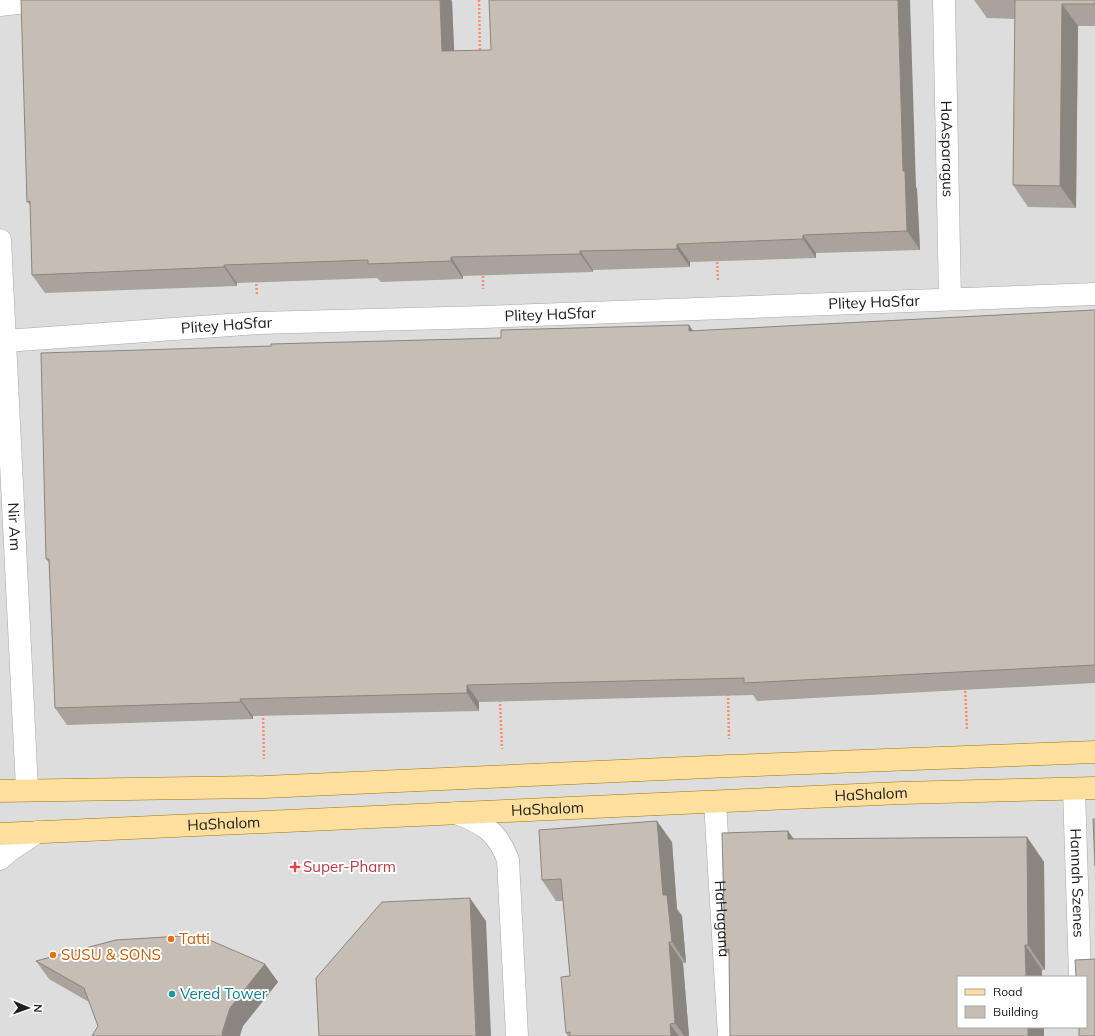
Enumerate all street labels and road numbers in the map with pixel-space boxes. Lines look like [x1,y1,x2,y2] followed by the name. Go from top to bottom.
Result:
[937,101,958,197] street label: HaAsparagus
[828,291,921,313] street label: Plitey HaSfar
[504,303,597,325] street label: Plitey HaSfar
[180,313,273,337] street label: Plitey HaSfar
[4,502,25,551] street label: Nir Am
[834,783,908,805] street label: HaShalom
[511,797,584,820] street label: HaShalom
[187,812,261,834] street label: HaShalom
[1066,828,1089,938] street label: Hannah Szenes
[711,880,734,958] street label: HaHagana

